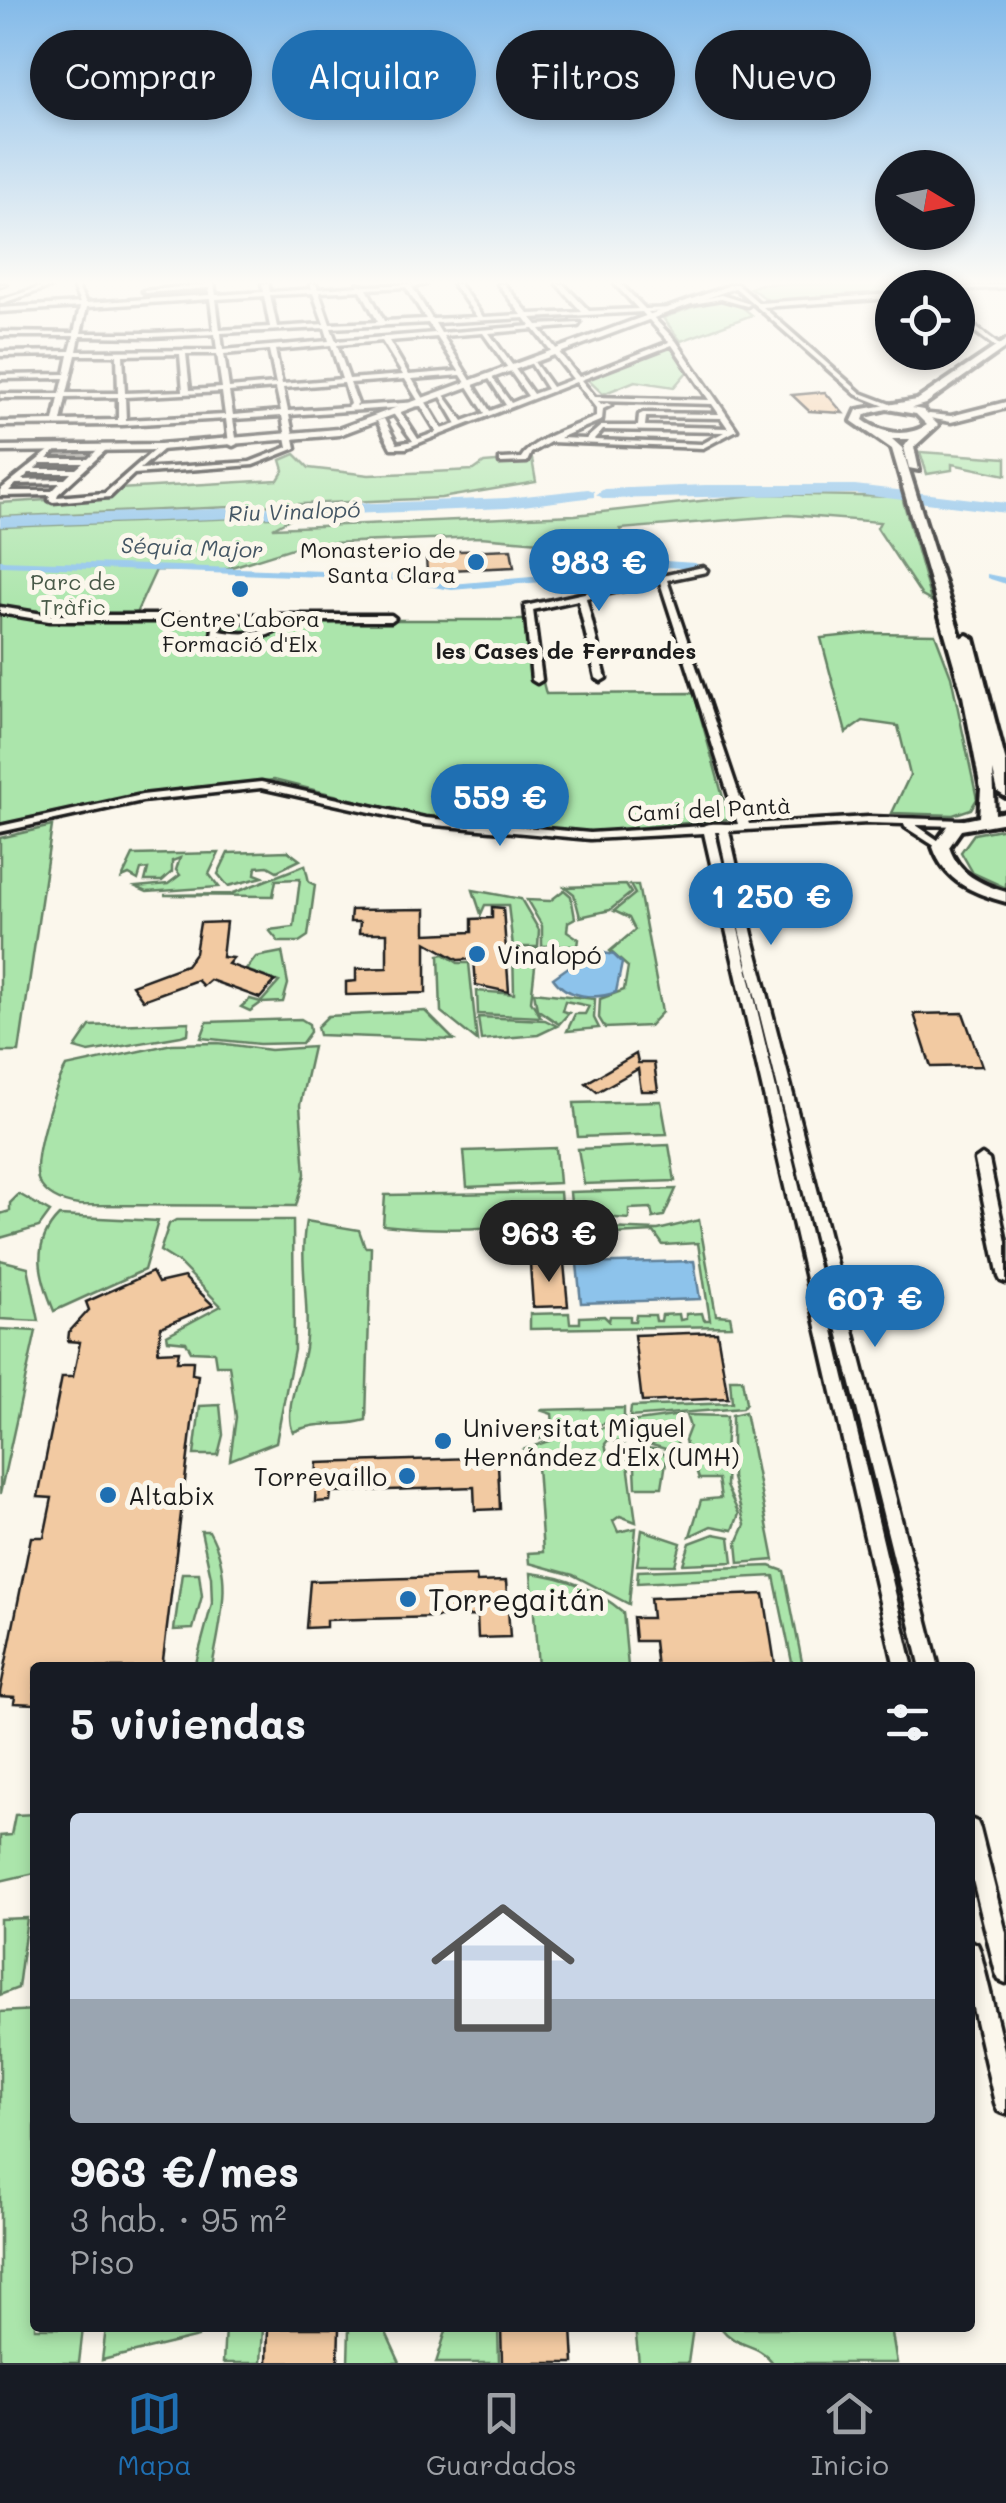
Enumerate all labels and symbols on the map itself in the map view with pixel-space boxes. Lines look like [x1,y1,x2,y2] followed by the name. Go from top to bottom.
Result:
[875,150,975,250] north arrow
[227,494,361,528] water label: Riu Vinalopó
[529,529,669,614] pin: 983 €
[120,530,264,564] water label: Séquia Major
[300,535,456,589] place label: Monasterio de Santa Clara
[465,551,487,573] marker: Monasterio de Santa Clara
[30,567,116,621] park label: Parc de Tràfic
[229,578,251,600] marker: Centre Labora Formació d'Elx
[160,604,320,658] place label: Centre Labora Formació d'Elx
[436,636,696,665] district label: les Cases de Ferrandes
[430,764,570,849] pin: 559 €
[626,790,792,828] street label: Camí del Pantà
[679,863,863,948] pin: 1 250 €
[497,938,602,970] place label: Vinalopó
[466,943,488,965] marker: Vinalopó
[479,1200,619,1285] pin: 963 €
[805,1265,945,1350] pin: 607 €
[463,1411,739,1472] place label: Universitat Miguel Hernández d'Elx (UMH)
[432,1430,454,1452] marker: Universitat Miguel Hernández d'Elx (UMH)
[254,1460,387,1492] place label: Torrevaillo
[396,1465,418,1487] marker: Torrevaillo
[128,1479,214,1511] place label: Altabix
[97,1484,119,1506] marker: Altabix
[428,1579,605,1619] place label: Torregaitán
[397,1588,419,1610] marker: Torregaitán

